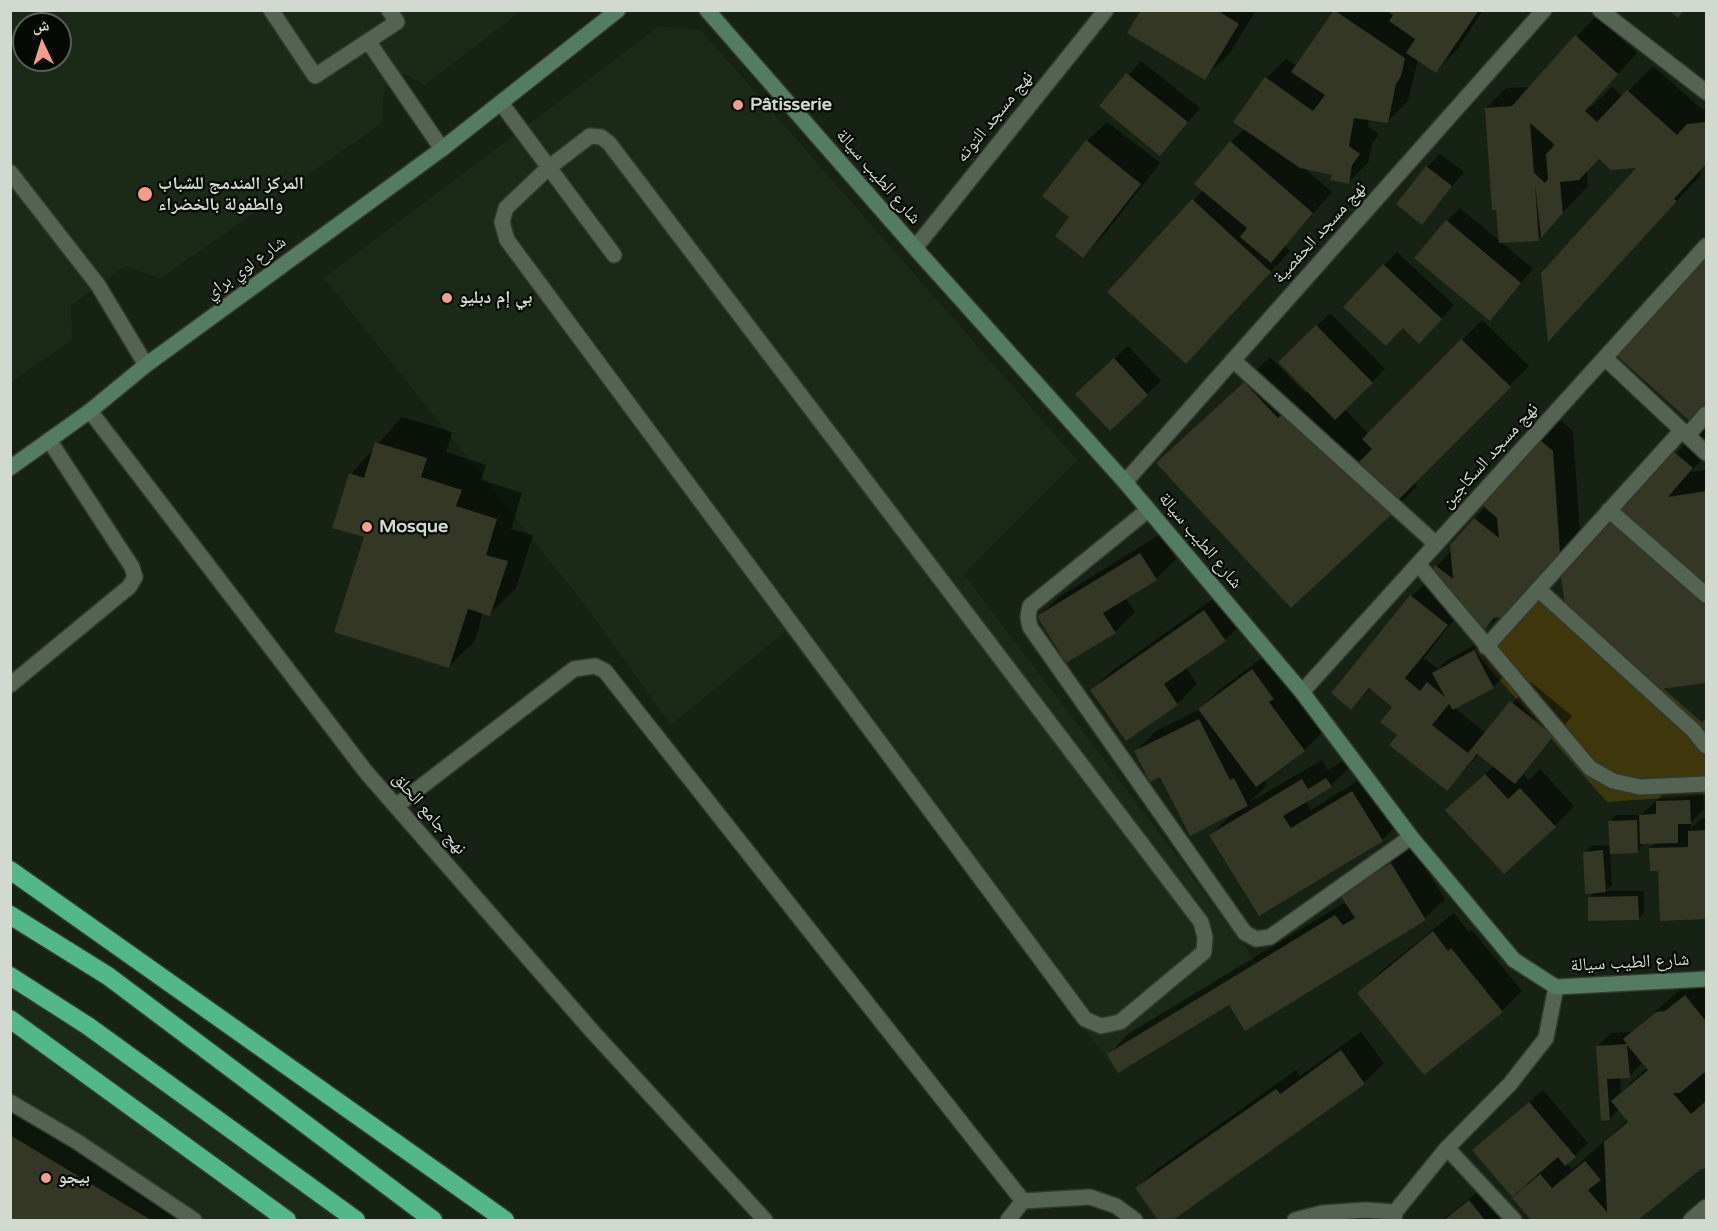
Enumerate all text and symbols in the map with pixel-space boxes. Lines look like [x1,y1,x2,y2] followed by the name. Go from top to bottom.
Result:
[12,12,72,72] north arrow
[32,15,50,37] text: ش
[952,67,1038,167] street label: نهج مسجد التوته
[750,94,832,116] place label: Pâtisserie
[731,98,745,112] marker: Pâtisserie
[831,125,925,229] street label: شارع الطيب سيالة
[158,173,304,216] place label: المركز المندمج للشباب والطفولة بالخضراء
[1269,178,1371,288] street label: نهج مسجد الحفصية
[136,185,154,203] marker: المركز المندمج للشباب والطفولة بالخضراء
[201,231,291,305] street label: شارع لوي براي
[459,287,532,309] place label: بي إم دبليو
[440,291,454,305] marker: بي إم دبليو
[1437,399,1543,513] street label: نهج مسجد السكاجين
[1153,488,1247,594] street label: شارع الطيب سيالة
[379,516,448,538] place label: Mosque
[360,520,374,534] marker: Mosque
[387,768,471,860] street label: نهج جامع الحلق
[1570,949,1690,977] street label: شارع الطيب سيالة
[58,1167,90,1189] place label: بيجو
[39,1171,53,1185] marker: بيجو

